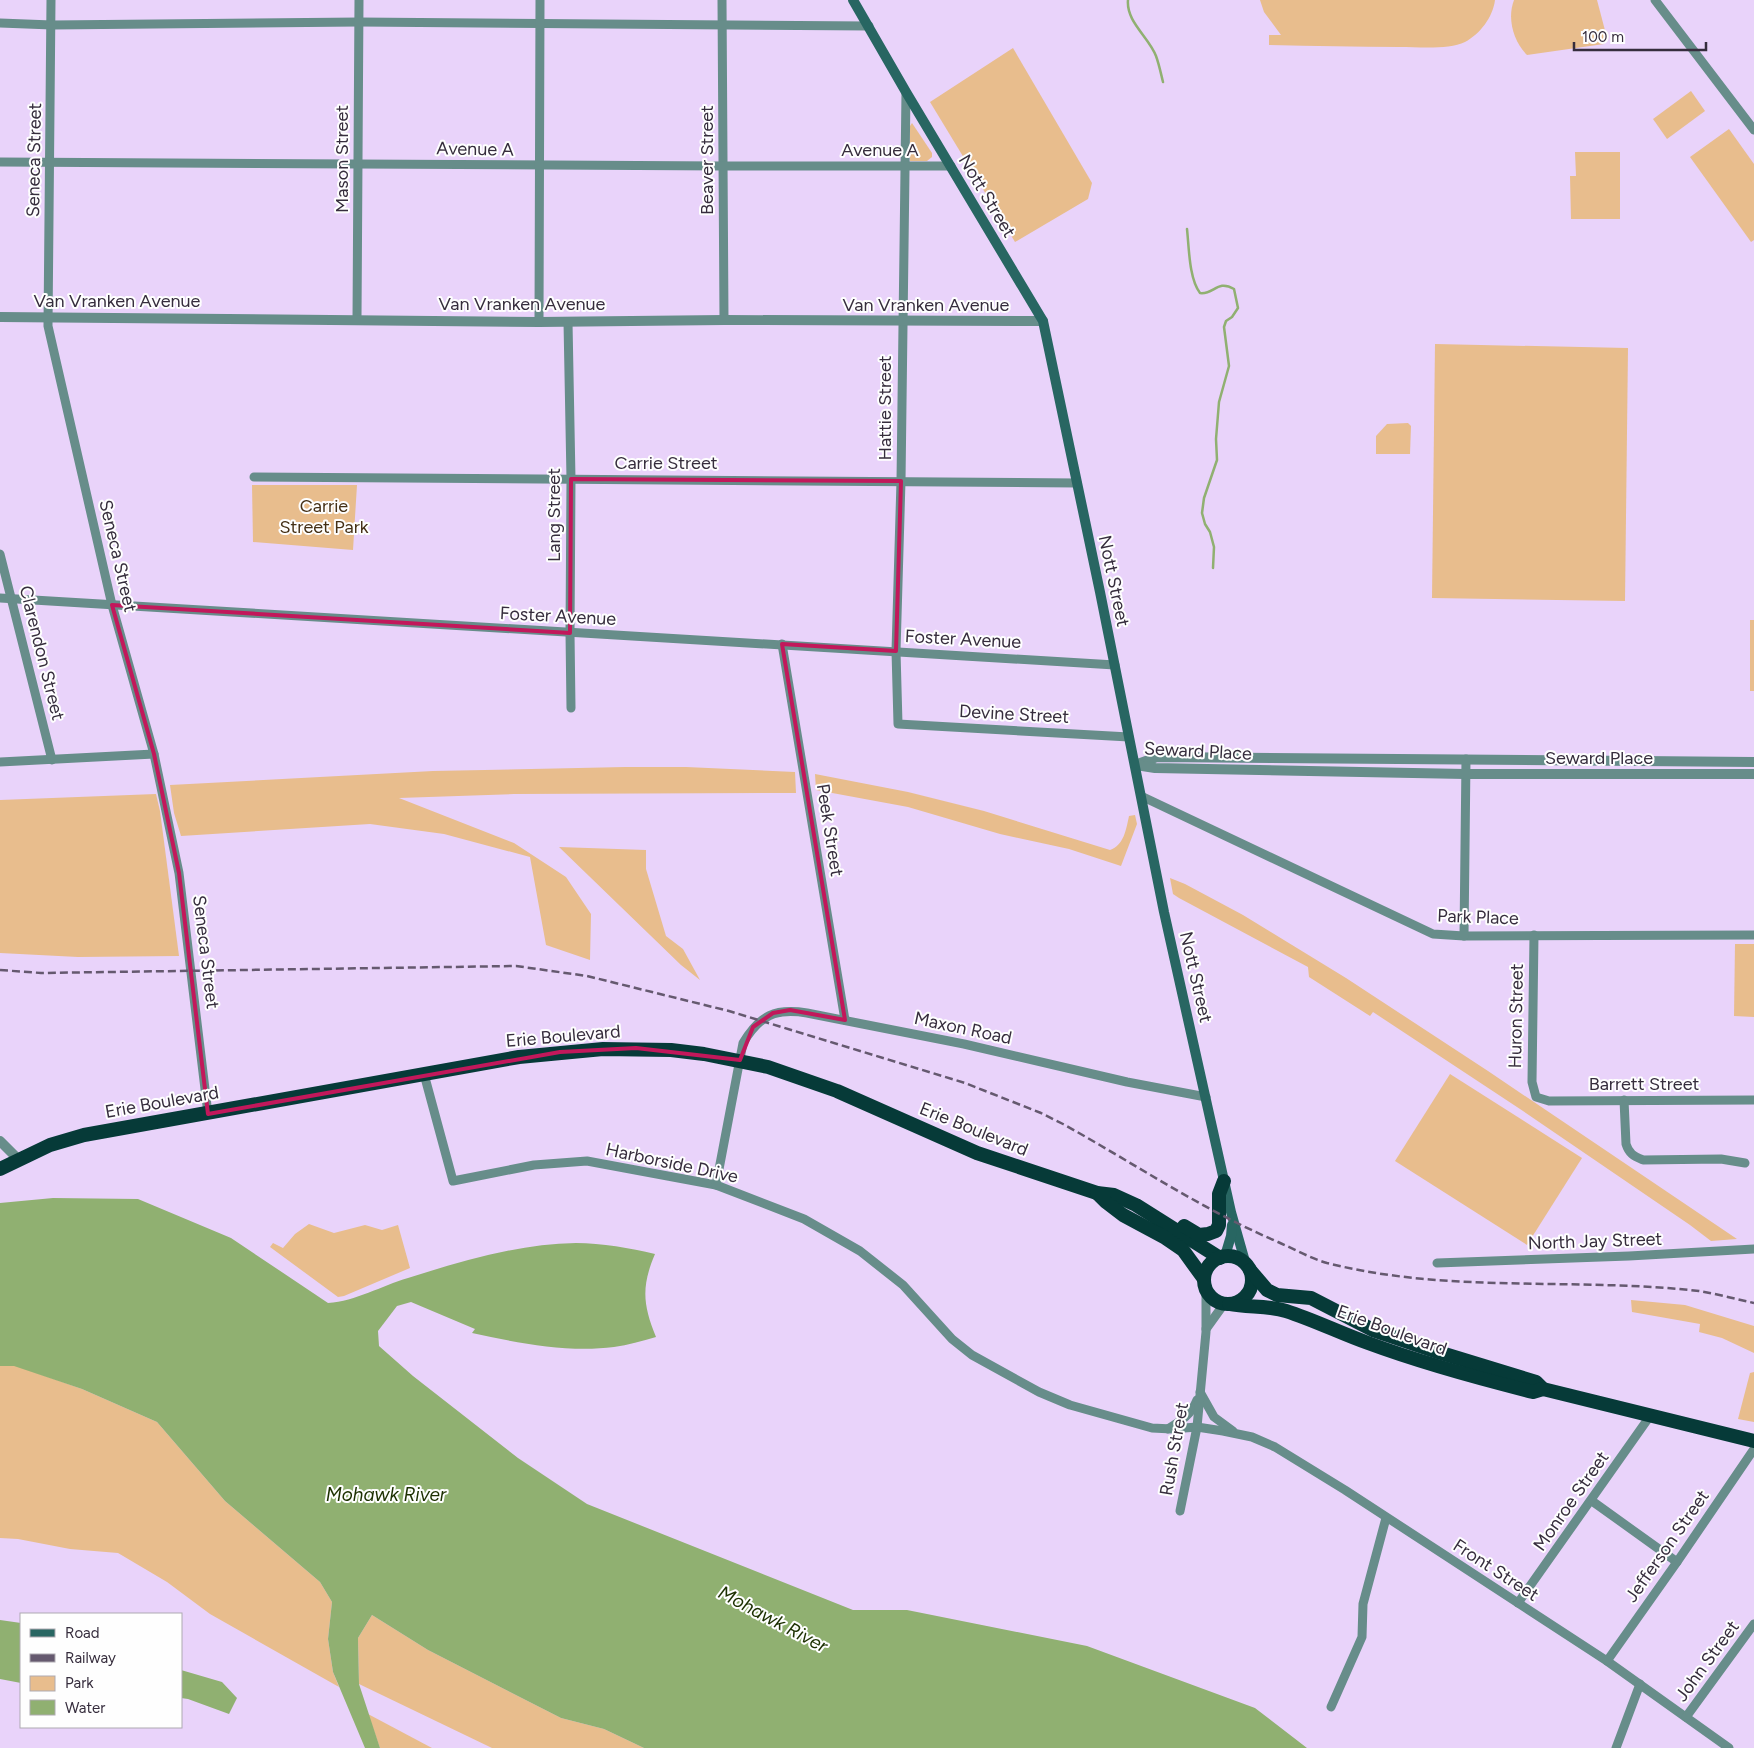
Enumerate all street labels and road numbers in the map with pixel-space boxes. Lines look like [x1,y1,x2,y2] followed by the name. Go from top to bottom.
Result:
[22,102,46,217] street label: Seneca Street
[331,105,353,213] street label: Mason Street
[696,105,718,215] street label: Beaver Street
[436,137,514,161] street label: Avenue A
[841,139,919,161] street label: Avenue A
[954,151,1020,242] street label: Nott Street
[34,290,201,312] street label: Van Vranken Avenue
[439,293,606,315] street label: Van Vranken Avenue
[843,294,1010,316] street label: Van Vranken Avenue
[874,355,896,461] street label: Hattie Street
[614,452,718,474] street label: Carrie Street
[543,468,565,562] street label: Lang Street
[94,498,142,614] street label: Seneca Street
[1094,533,1134,629] street label: Nott Street
[15,583,69,723] street label: Clarendon Street
[499,602,617,630] street label: Foster Avenue
[904,625,1022,653] street label: Foster Avenue
[958,700,1070,728] street label: Devine Street
[1144,737,1253,765] street label: Seward Place
[1545,747,1653,769] street label: Seward Place
[812,782,848,878] street label: Peek Street
[188,894,224,1010] street label: Seneca Street
[1437,905,1519,929] street label: Park Place
[1175,929,1217,1025] street label: Nott Street
[1504,963,1528,1069] street label: Huron Street
[912,1007,1014,1049] street label: Maxon Road
[505,1020,621,1052] street label: Erie Boulevard
[1589,1073,1700,1095] street label: Barrett Street
[103,1081,221,1123] street label: Erie Boulevard
[916,1097,1032,1161] street label: Erie Boulevard
[604,1138,740,1188] street label: Harborside Drive
[1527,1228,1663,1254] street label: North Jay Street
[1334,1300,1450,1360] street label: Erie Boulevard
[1155,1400,1193,1497] street label: Rush Street
[1528,1447,1614,1555] street label: Monroe Street
[1620,1485,1714,1606] street label: Jefferson Street
[1449,1534,1543,1606] street label: Front Street
[1670,1616,1744,1706] street label: John Street

